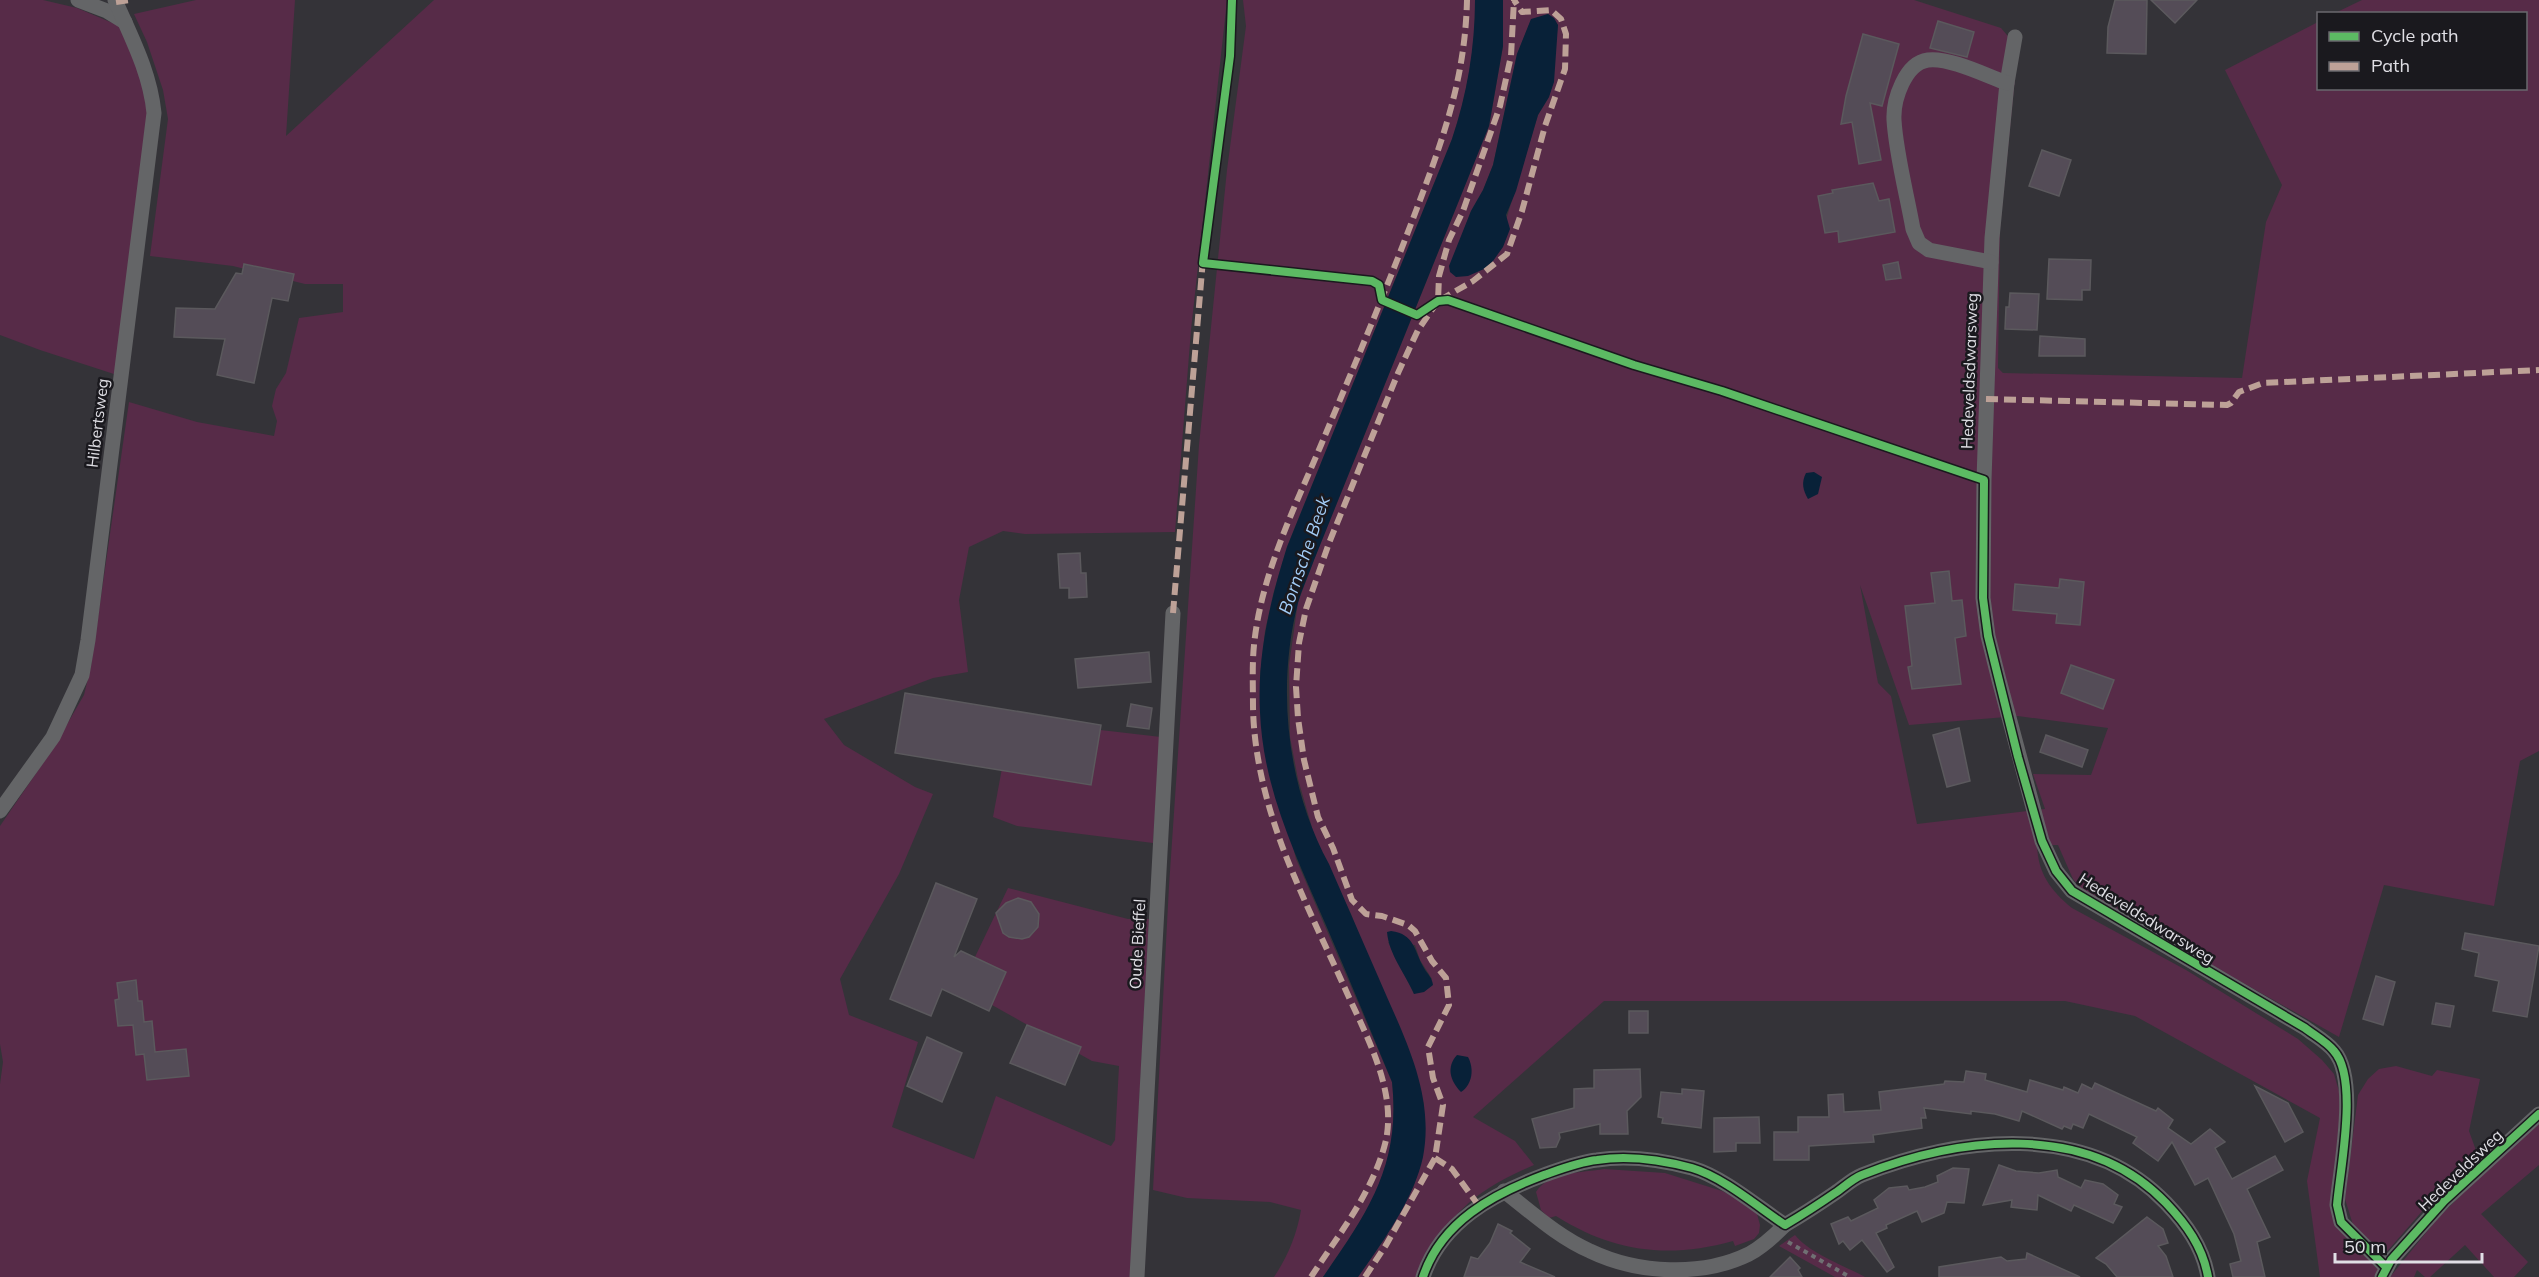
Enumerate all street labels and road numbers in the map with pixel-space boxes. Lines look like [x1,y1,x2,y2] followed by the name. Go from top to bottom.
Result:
[1956,293,1982,449] street label: Hedeveldsdwarsweg
[82,377,112,469] street label: Hilbertsweg
[2075,868,2219,968] street label: Hedeveldsdwarsweg
[1125,898,1149,990] street label: Oude Bieffel
[2414,1125,2506,1215] street label: Hedeveldsweg

